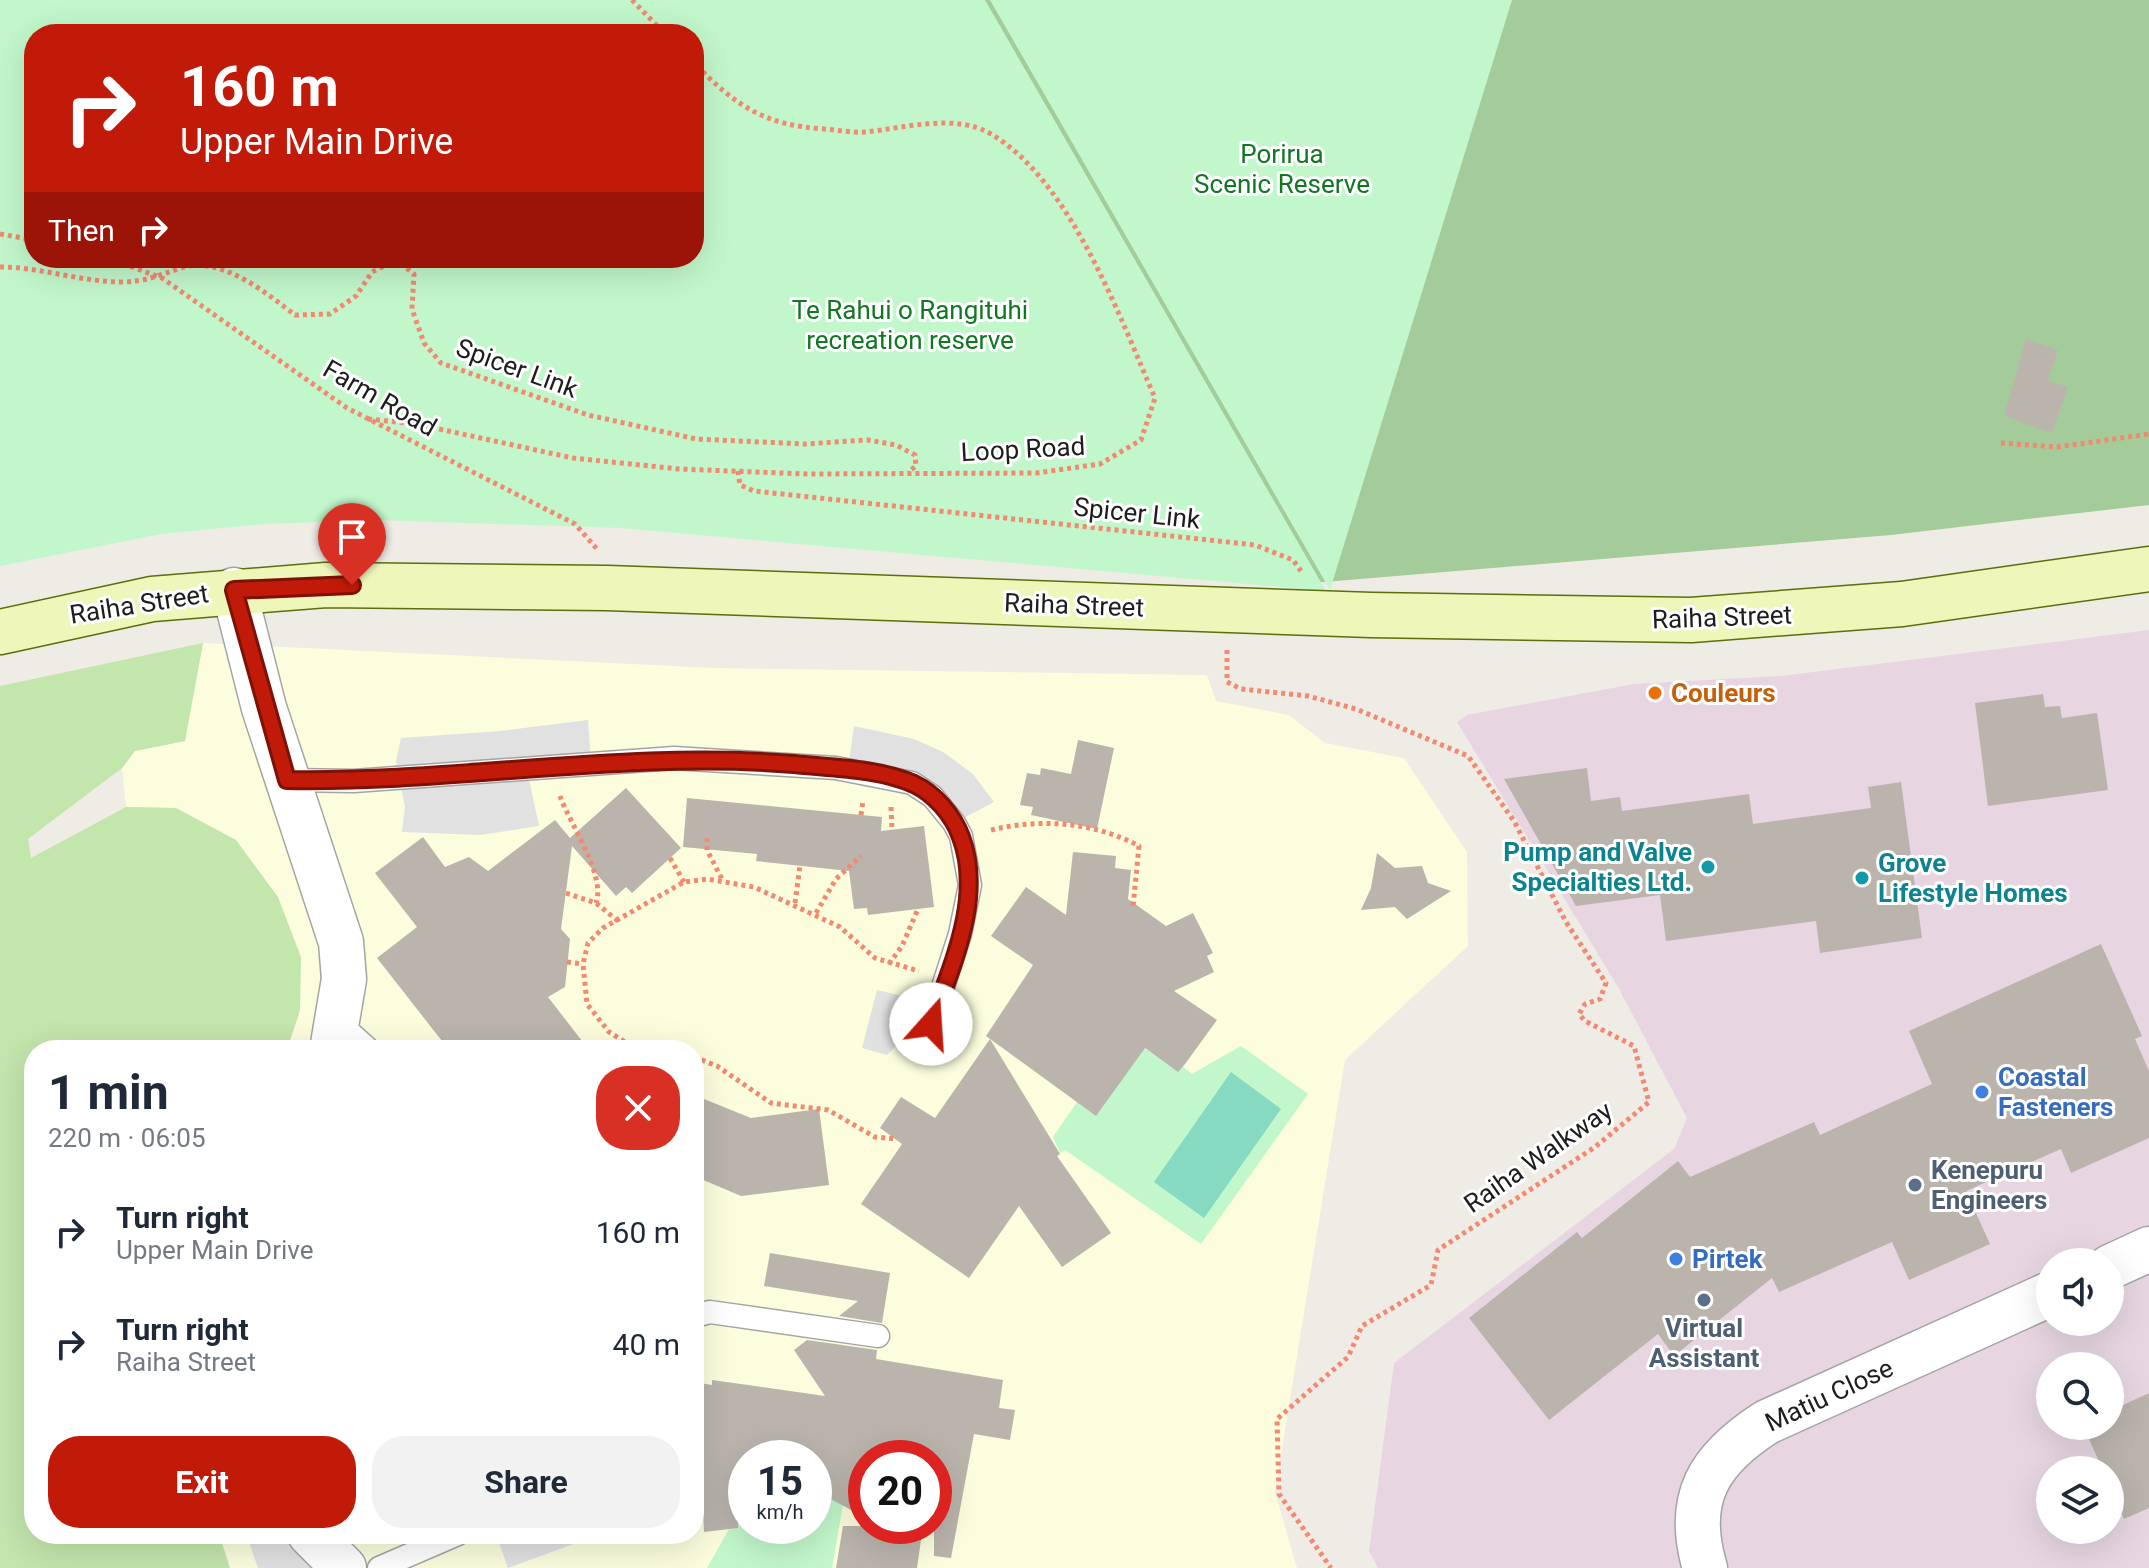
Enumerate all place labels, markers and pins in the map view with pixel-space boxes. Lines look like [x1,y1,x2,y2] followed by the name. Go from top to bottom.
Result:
[318,503,386,585] pin
[1671,678,1776,708] place label: Couleurs
[1646,684,1664,702] marker: Couleurs
[1503,837,1692,897] place label: Pump and Valve Specialties Ltd.
[1878,848,2068,908] place label: Grove Lifestyle Homes
[1699,858,1717,876] marker: Pump and Valve Specialties Ltd.
[1853,869,1871,887] marker: Grove Lifestyle Homes
[1998,1062,2113,1122] place label: Coastal Fasteners
[1973,1083,1991,1101] marker: Coastal Fasteners
[1931,1155,2047,1215] place label: Kenepuru Engineers
[1906,1176,1924,1194] marker: Kenepuru Engineers
[1692,1244,1764,1274] place label: Pirtek
[1667,1250,1685,1268] marker: Pirtek
[1695,1291,1713,1309] marker: Virtual Assistant
[1649,1313,1759,1373] place label: Virtual Assistant

